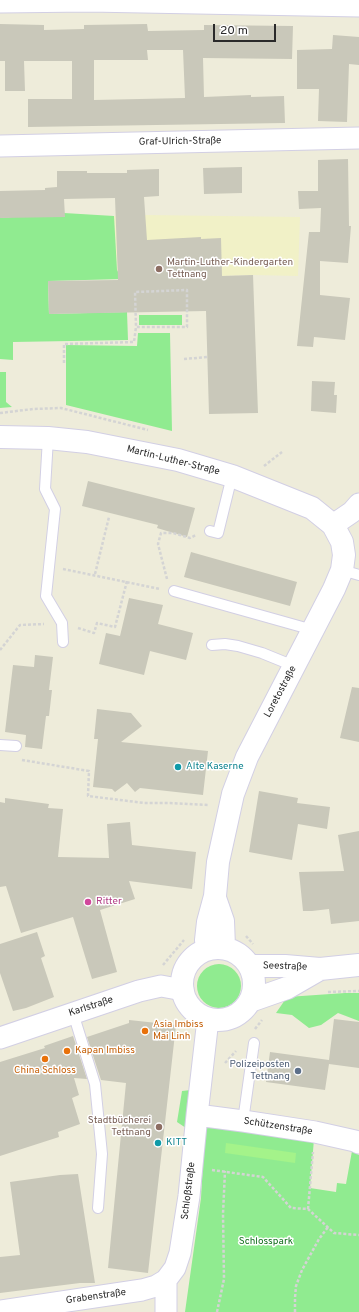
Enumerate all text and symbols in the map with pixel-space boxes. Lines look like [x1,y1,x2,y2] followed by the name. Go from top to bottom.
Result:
[215,16,278,42] scale bar
[220,23,248,39] text: 20 m
[139,135,221,149] street label: Graf-Ulrich-Straße
[167,257,293,280] place label: Martin-Luther-Kindergarten Tettnang
[154,264,164,274] marker: Martin-Luther-Kindergarten Tettnang
[125,444,221,478] street label: Martin-Luther-Straße
[262,664,300,720] street label: Loretostraße
[186,761,244,773] place label: Alte Kaserne
[173,762,183,772] marker: Alte Kaserne
[96,896,122,908] place label: Ritter
[83,897,93,907] marker: Ritter
[263,960,307,974] street label: Seestraße
[67,994,115,1020] street label: Karlstraße
[153,1019,203,1042] place label: Asia Imbiss Mai Linh
[140,1026,150,1036] marker: Asia Imbiss Mai Linh
[75,1045,135,1057] place label: Kapan Imbiss
[62,1046,72,1056] marker: Kapan Imbiss
[40,1054,50,1064] marker: China Schloss
[229,1059,290,1082] place label: Polizeiposten Tettnang
[14,1065,76,1077] place label: China Schloss
[293,1066,303,1076] marker: Polizeiposten Tettnang
[88,1115,151,1138] place label: Stadtbücherei Tettnang
[243,1116,313,1138] street label: Schützenstraße
[154,1122,164,1132] marker: Stadtbücherei Tettnang
[166,1137,187,1149] place label: KITT
[153,1138,163,1148] marker: KITT
[180,1161,198,1221] street label: Schloßstraße
[239,1236,293,1248] park label: Schlosspark
[65,1287,127,1307] street label: Grabenstraße

